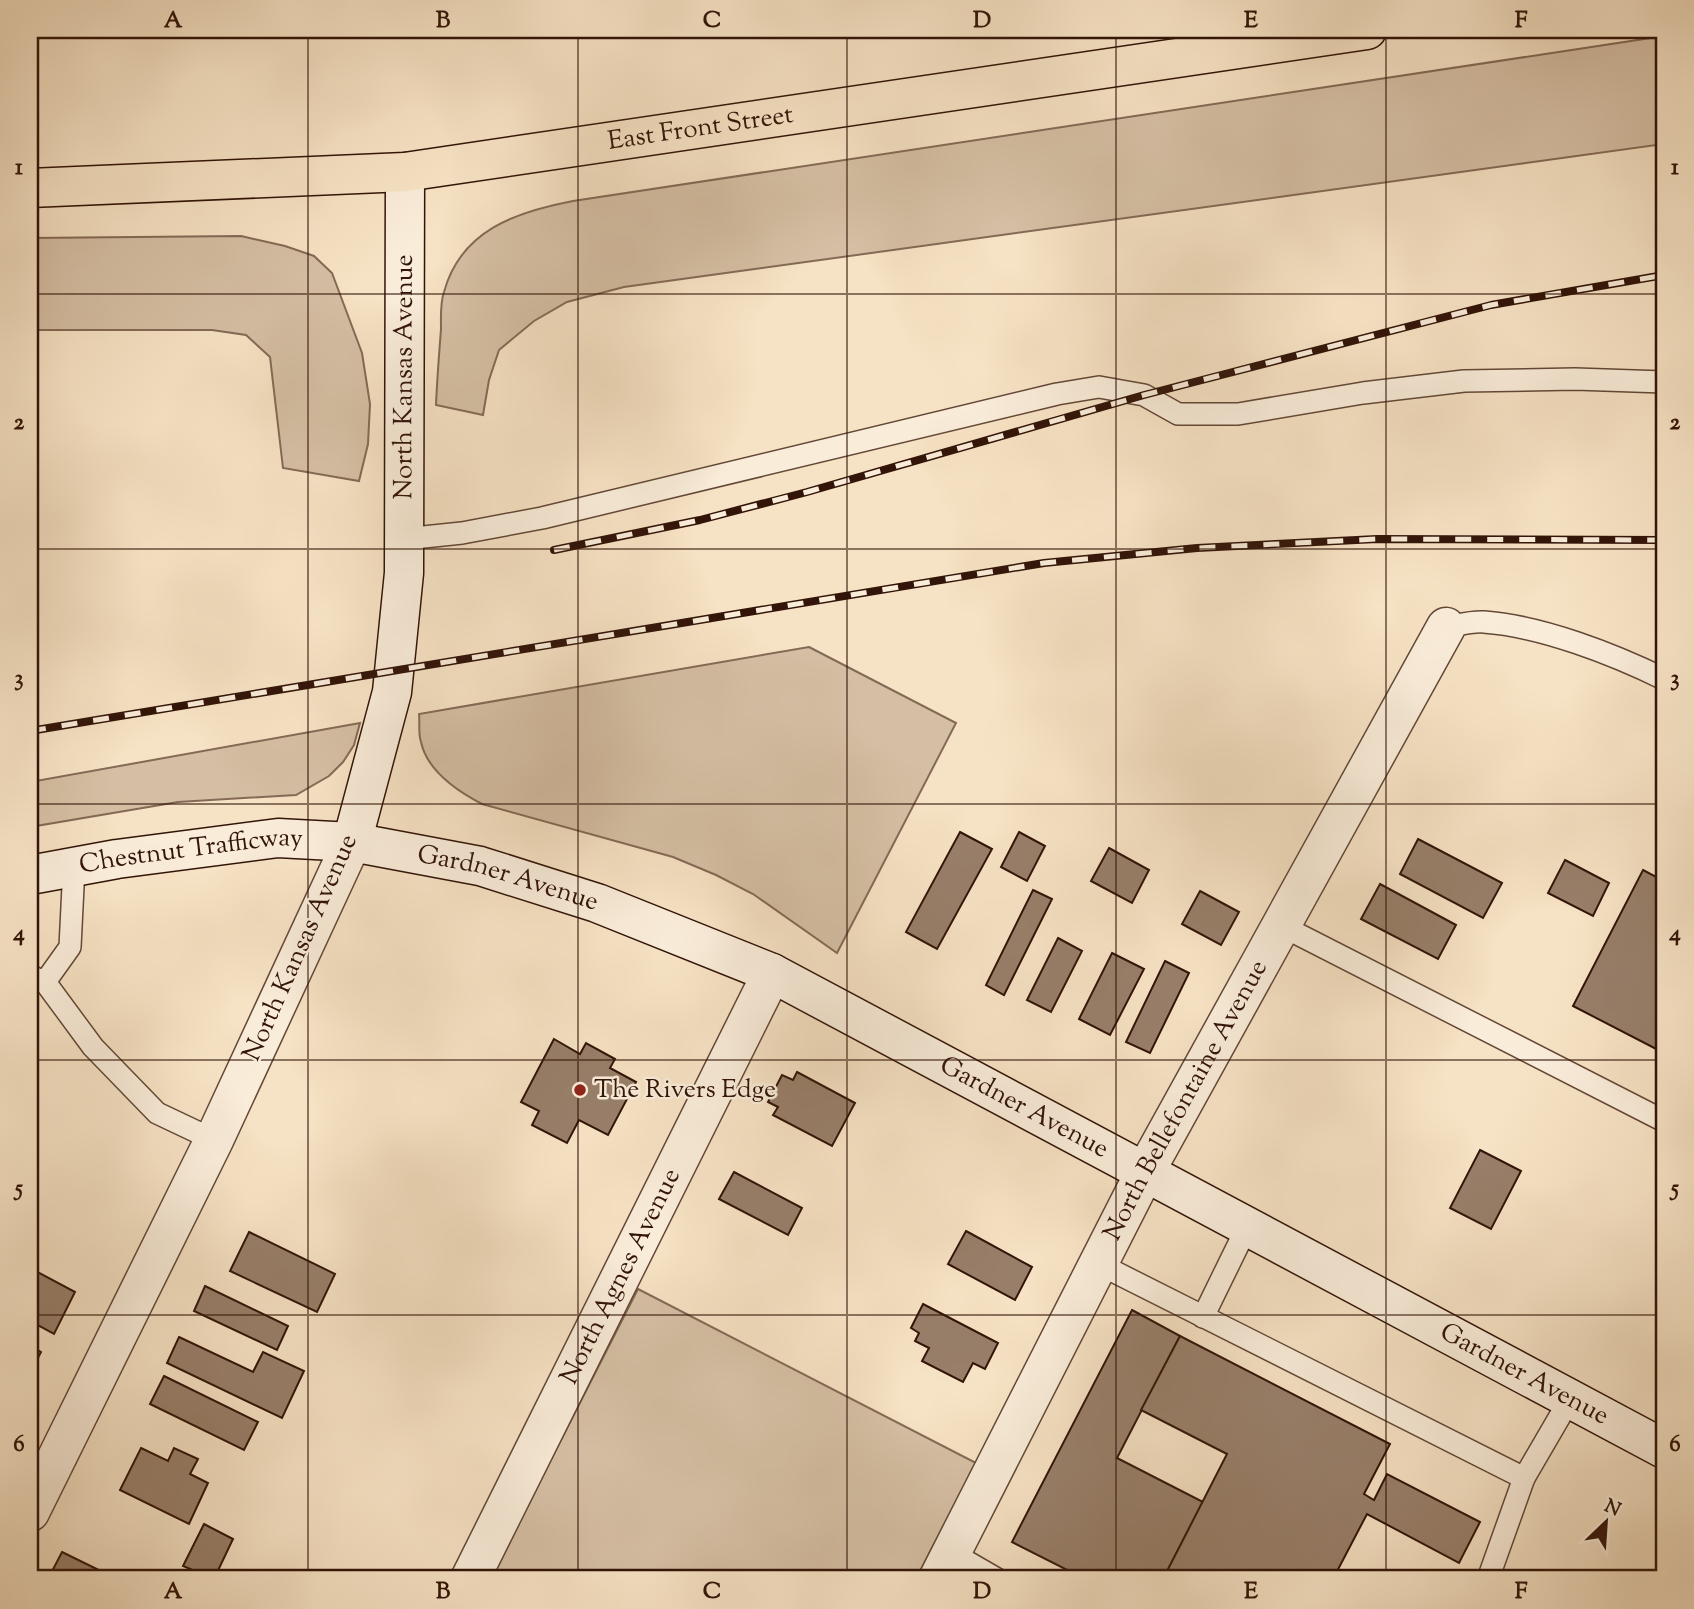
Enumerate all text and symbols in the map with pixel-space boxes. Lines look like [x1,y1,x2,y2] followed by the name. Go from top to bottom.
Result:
[164,5,183,38] text: A
[436,5,451,38] text: B
[703,5,721,38] text: C
[973,5,991,38] text: D
[1244,5,1258,38] text: E
[1515,5,1528,38] text: F
[605,96,796,160] street label: East Front Street
[15,152,23,185] text: 1
[1671,152,1679,185] text: 1
[386,254,423,500] street label: North Kansas Avenue
[14,407,25,440] text: 2
[1670,407,1681,440] text: 2
[14,663,24,696] text: 3
[1670,663,1680,696] text: 3
[76,820,304,884] street label: Chestnut Trafficway
[234,829,368,1067] street label: North Kansas Avenue
[414,836,603,921] street label: Gardner Avenue
[12,918,25,951] text: 4
[1668,918,1681,951] text: 4
[1095,953,1277,1247] street label: North Bellefontaine Avenue
[933,1047,1115,1168] street label: Gardner Avenue
[594,1072,776,1109] place label: The Rivers Edge
[572,1082,588,1098] marker: The Rivers Edge
[551,1162,690,1391] street label: North Agnes Avenue
[13,1173,23,1206] text: 5
[1669,1173,1679,1206] text: 5
[1433,1314,1615,1435] street label: Gardner Avenue
[13,1429,25,1462] text: 6
[1669,1429,1681,1462] text: 6
[1572,1486,1642,1556] north arrow
[1600,1493,1625,1524] text: N
[164,1576,183,1609] text: A
[436,1576,451,1609] text: B
[703,1576,721,1609] text: C
[973,1576,991,1609] text: D
[1244,1576,1258,1609] text: E
[1515,1576,1528,1609] text: F

